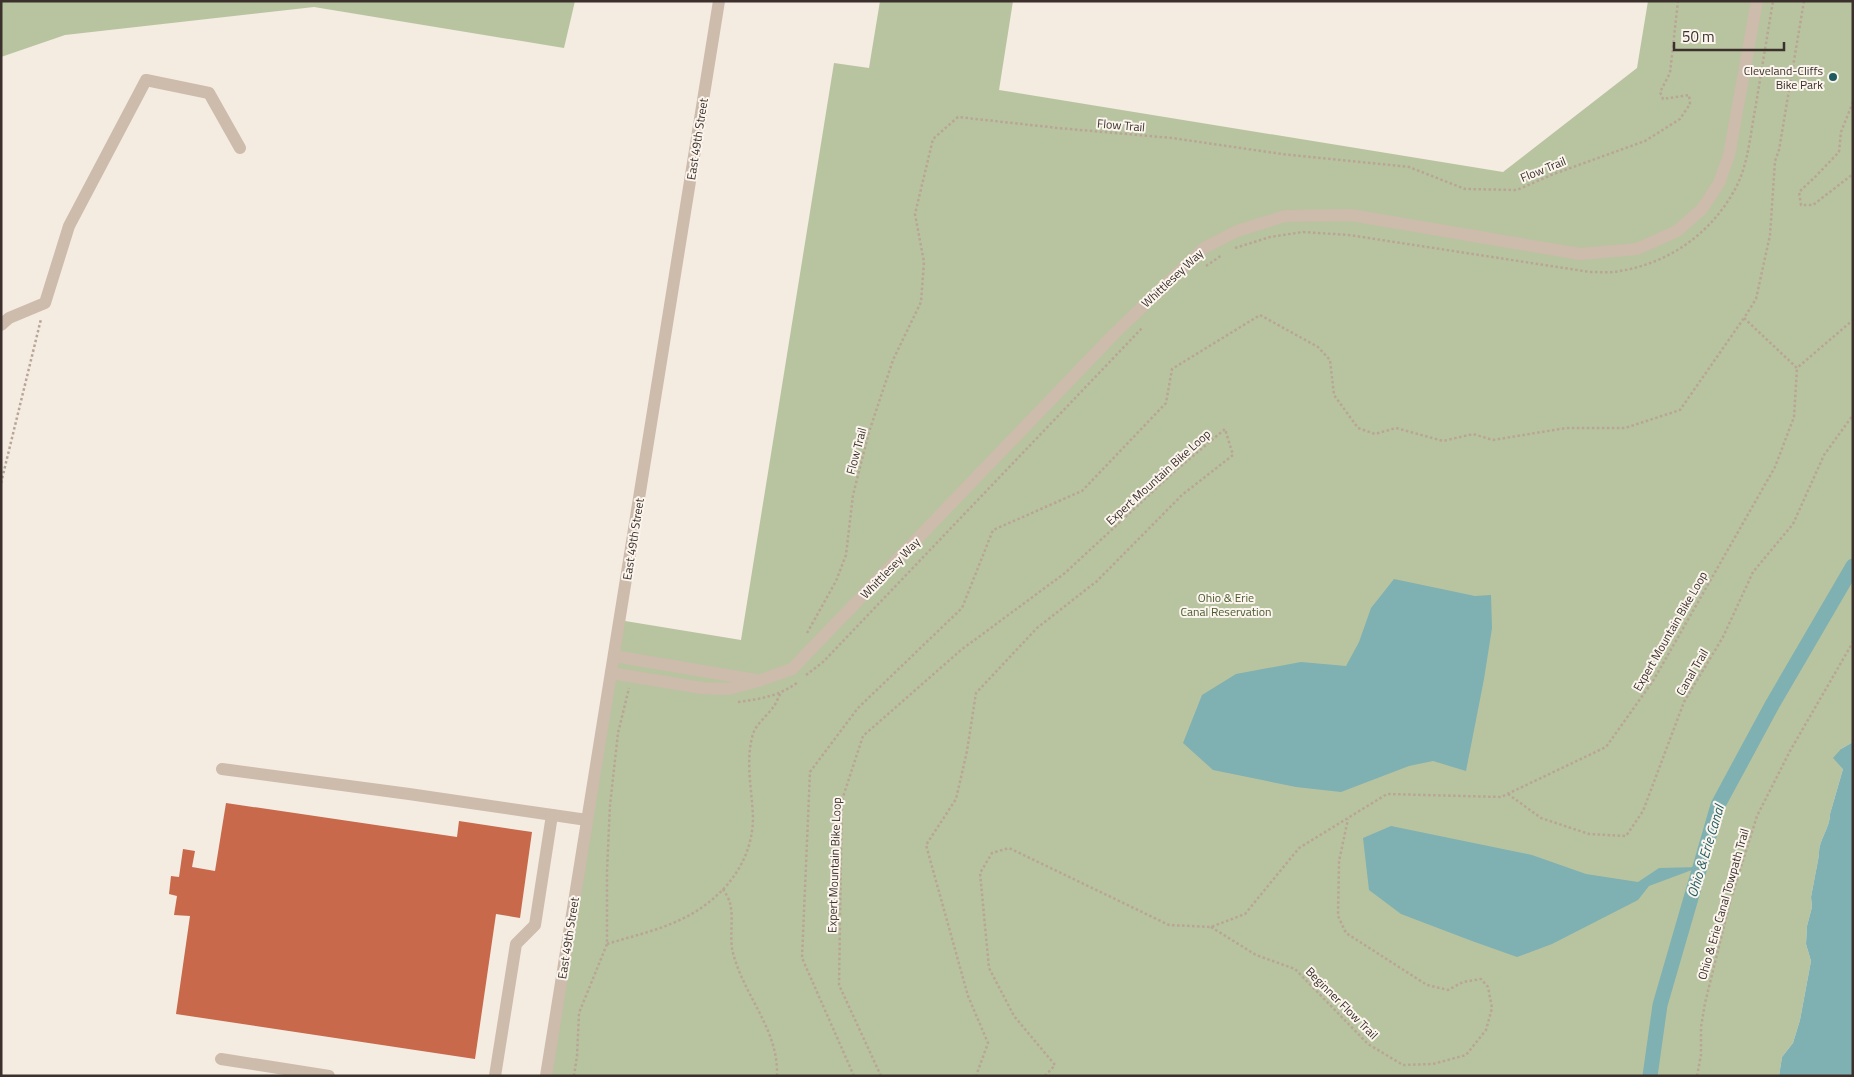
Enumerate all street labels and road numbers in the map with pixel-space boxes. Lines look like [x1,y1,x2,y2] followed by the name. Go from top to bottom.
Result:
[681,96,713,181] street label: East 49th Street
[1096,113,1146,137] street label: Flow Trail
[1517,151,1569,187] street label: Flow Trail
[1137,244,1208,312] street label: Whittlesey Way
[841,425,871,477] street label: Flow Trail
[1101,425,1215,529] street label: Expert Mountain Bike Loop
[617,496,649,581] street label: East 49th Street
[856,533,924,603] street label: Whittlesey Way
[1628,568,1712,694] street label: Expert Mountain Bike Loop
[1671,645,1713,699] street label: Canal Trail
[822,797,846,933] street label: Expert Mountain Bike Loop
[1692,826,1754,982] street label: Ohio & Erie Canal Towpath Trail
[552,895,584,980] street label: East 49th Street
[1301,962,1383,1044] street label: Beginner Flow Trail

